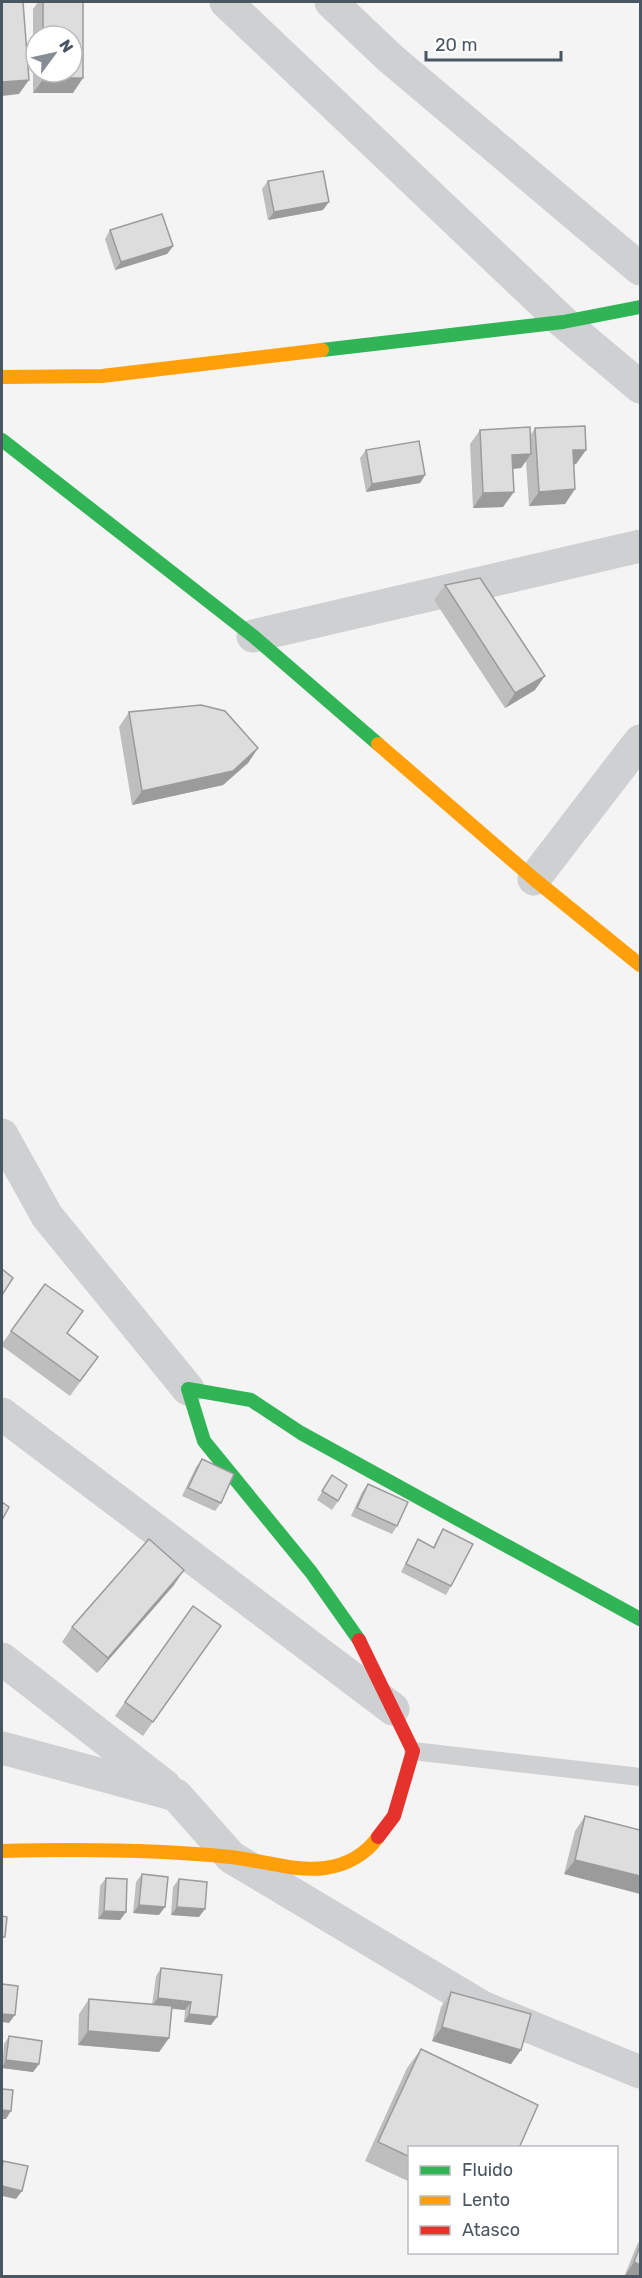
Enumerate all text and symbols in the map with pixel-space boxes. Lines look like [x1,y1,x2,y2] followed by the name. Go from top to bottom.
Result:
[24,24,84,84] north arrow
[426,24,561,62] scale bar
[435,34,477,56] text: 20 m
[55,36,77,56] text: N
[408,2146,618,2254] legend
[462,2159,513,2181] text: Fluido
[462,2189,510,2211] text: Lento
[462,2219,520,2241] text: Atasco

